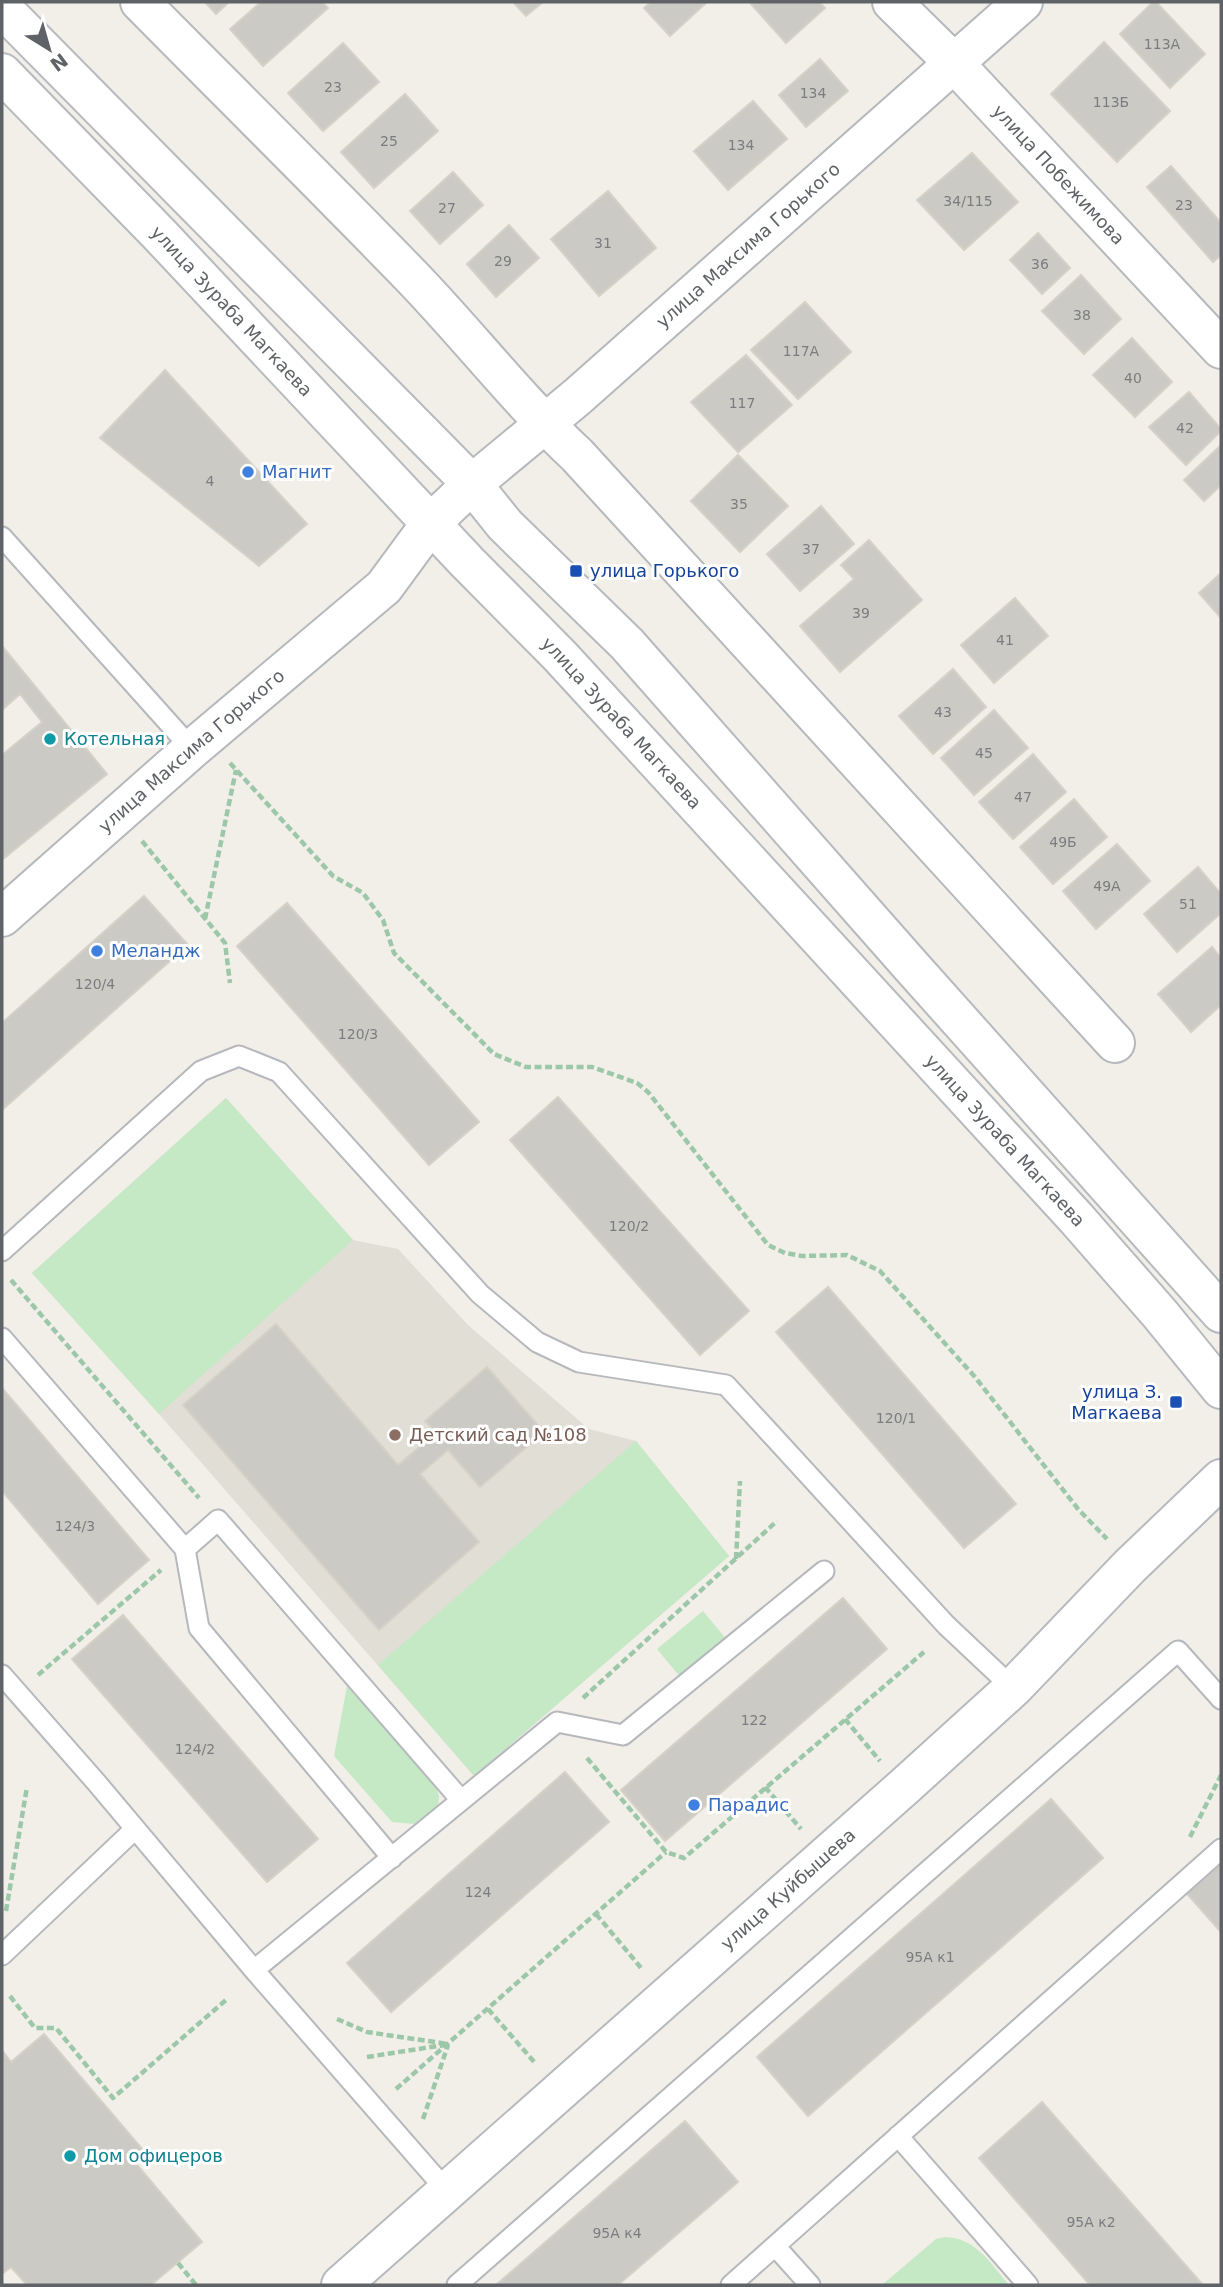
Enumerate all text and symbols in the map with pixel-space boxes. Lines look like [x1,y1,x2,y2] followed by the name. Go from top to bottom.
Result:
[14,14,84,84] north arrow
[1144,36,1181,52] house number: 113А
[46,49,72,76] text: N
[324,79,342,95] house number: 23
[800,85,826,101] house number: 134
[1093,94,1129,110] house number: 113Б
[988,100,1129,249] street label: улица Побежимова
[380,133,398,149] house number: 25
[728,137,754,153] house number: 134
[652,158,844,332] street label: улица Максима Горького
[943,193,993,209] house number: 34/115
[1175,197,1193,213] house number: 23
[438,200,456,216] house number: 27
[147,221,317,401] street label: улица Зураба Магкаева
[594,235,612,251] house number: 31
[494,253,512,269] house number: 29
[1031,256,1049,272] house number: 36
[1073,307,1091,323] house number: 38
[783,343,820,359] house number: 117А
[1124,370,1142,386] house number: 40
[729,395,755,411] house number: 117
[1176,420,1194,436] house number: 42
[262,461,332,482] place label: Магнит
[240,464,256,480] marker: Магнит
[206,473,215,489] house number: 4
[730,496,748,512] house number: 35
[802,541,820,557] house number: 37
[590,560,739,581] place label: улица Горького
[568,563,584,579] marker: улица Горького
[852,605,870,621] house number: 39
[996,632,1014,648] house number: 41
[537,633,706,813] street label: улица Зураба Магкаева
[94,665,288,837] street label: улица Максима Горького
[934,704,952,720] house number: 43
[64,728,165,749] place label: Котельная
[42,731,58,747] marker: Котельная
[975,745,993,761] house number: 45
[1014,789,1032,805] house number: 47
[1049,834,1077,850] house number: 49Б
[1093,878,1121,894] house number: 49А
[1179,896,1197,912] house number: 51
[111,940,201,961] place label: Меландж
[89,943,105,959] marker: Меландж
[75,976,115,992] house number: 120/4
[338,1026,378,1042] house number: 120/3
[921,1050,1090,1231] street label: улица Зураба Магкаева
[609,1218,649,1234] house number: 120/2
[1071,1381,1162,1423] place label: улица З. Магкаева
[1168,1394,1184,1410] marker: улица З. Магкаева
[876,1410,916,1426] house number: 120/1
[409,1424,587,1445] place label: Детский сад №108
[387,1427,403,1443] marker: Детский сад №108
[55,1518,95,1534] house number: 124/3
[741,1712,767,1728] house number: 122
[175,1741,215,1757] house number: 124/2
[708,1794,789,1815] place label: Парадис
[686,1797,702,1813] marker: Парадис
[716,1824,859,1954] street label: улица Куйбышева
[465,1884,491,1900] house number: 124
[905,1949,955,1965] house number: 95А к1
[84,2145,223,2166] place label: Дом офицеров
[62,2148,78,2164] marker: Дом офицеров
[1066,2214,1116,2230] house number: 95А к2
[592,2225,642,2241] house number: 95А к4

